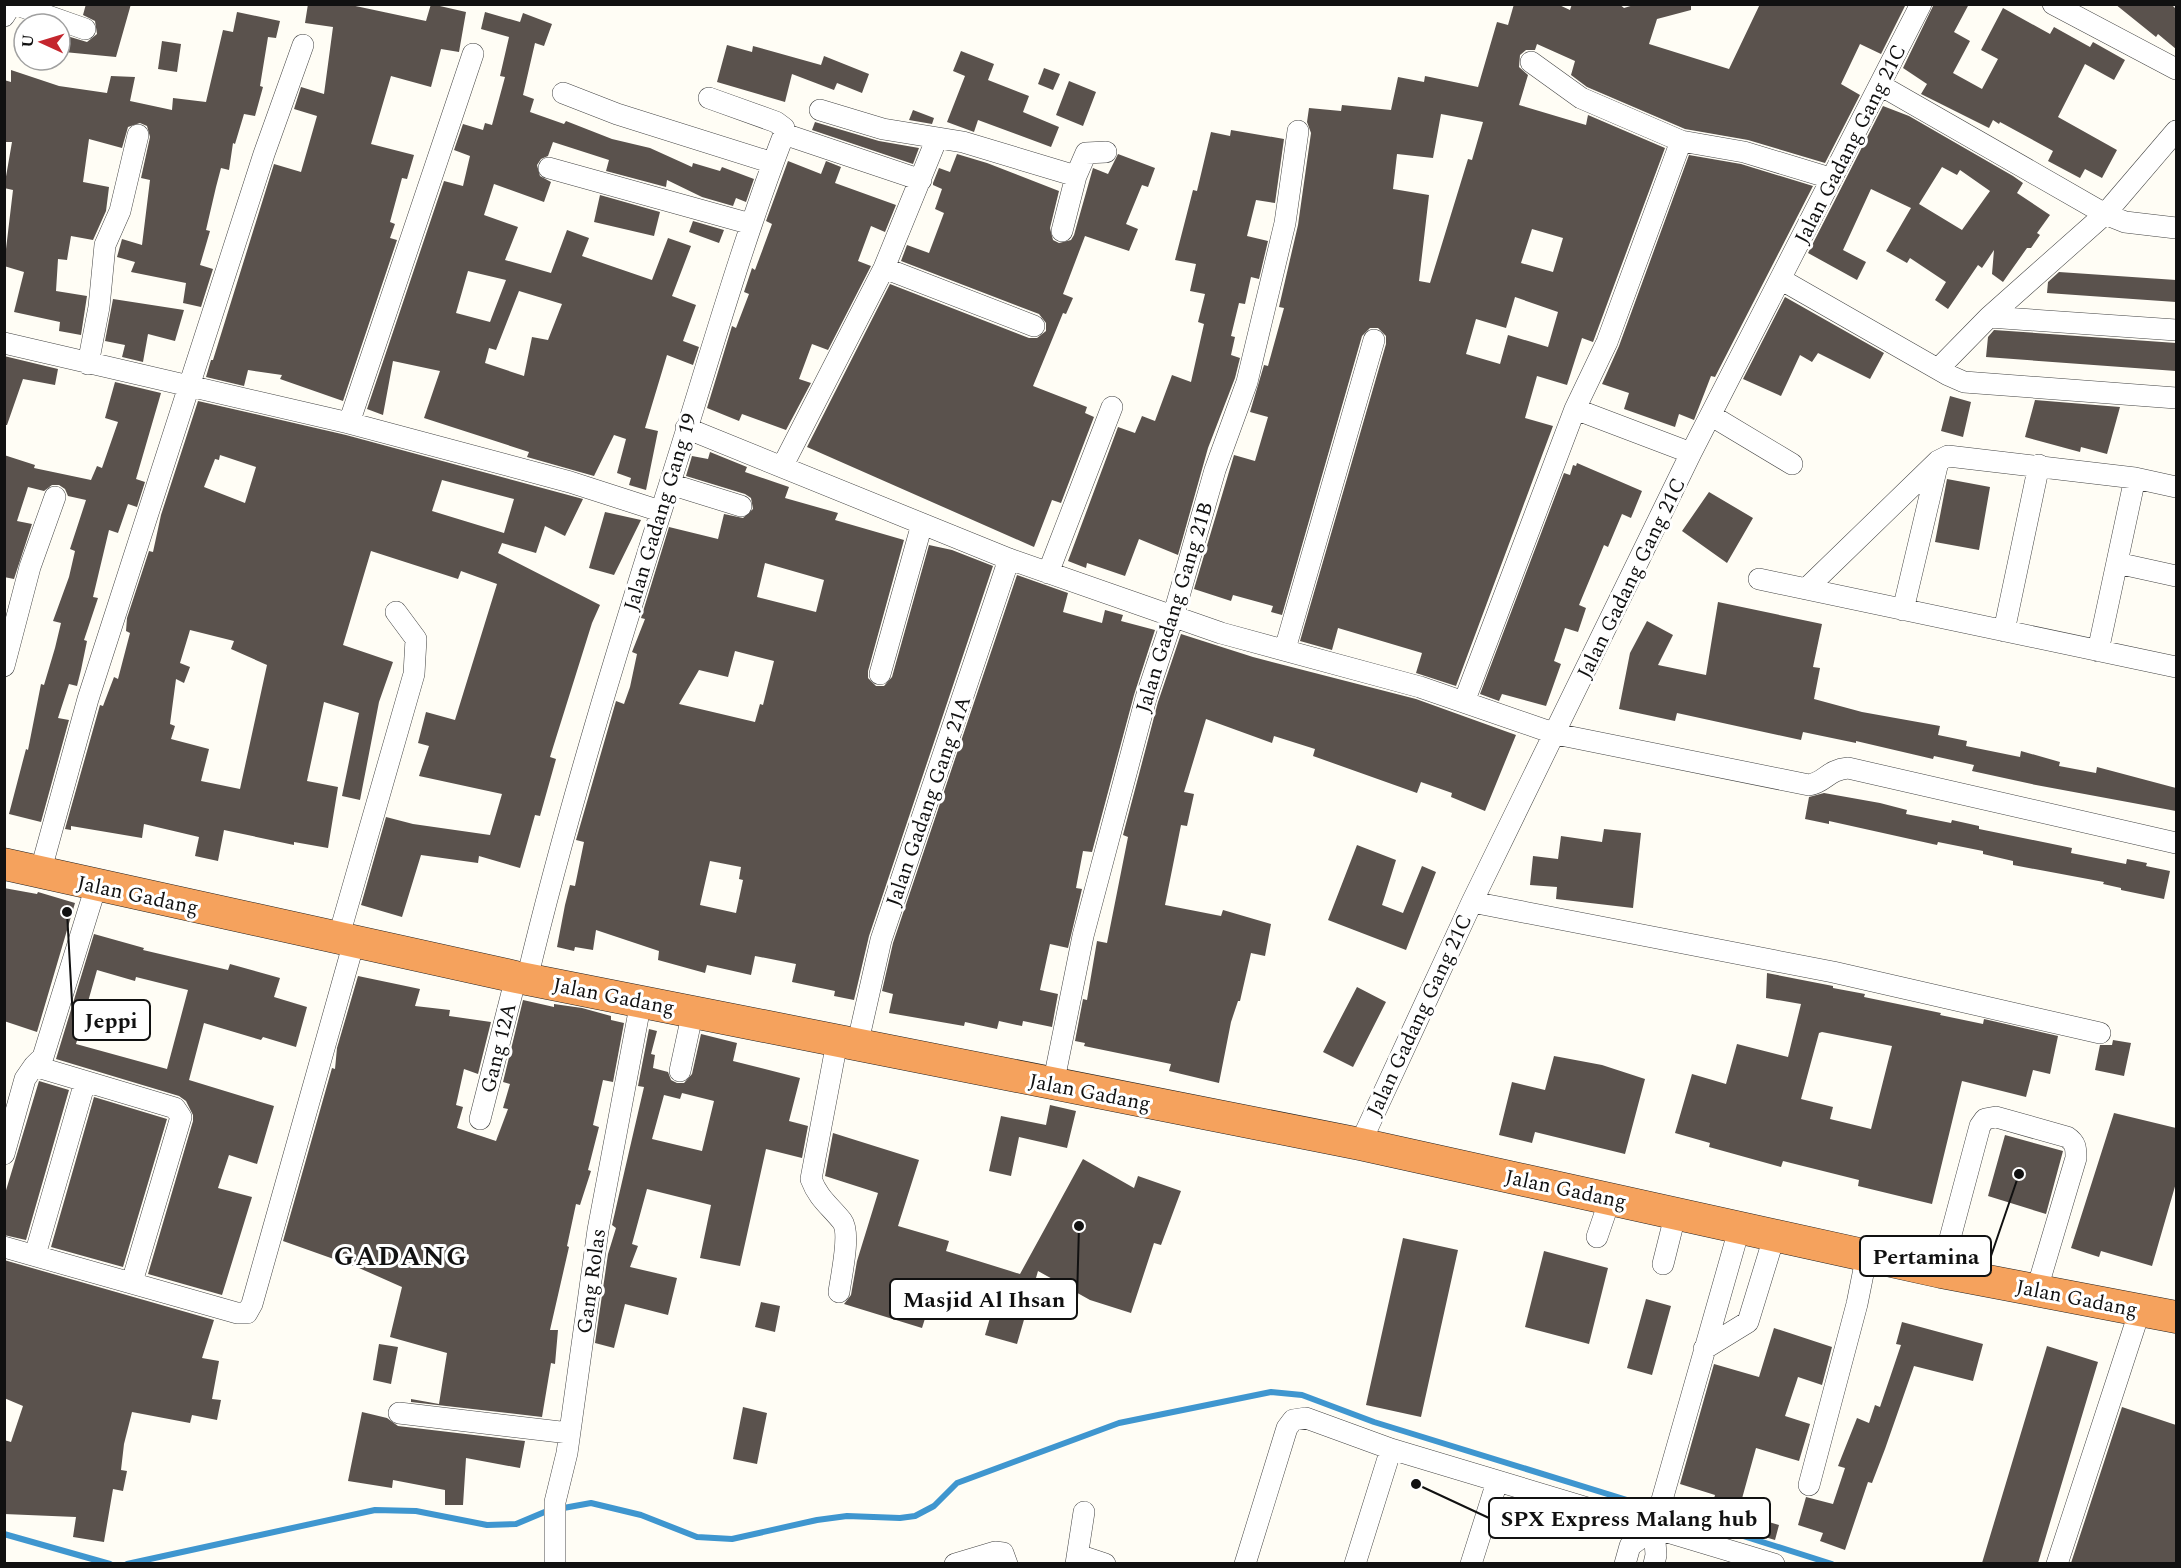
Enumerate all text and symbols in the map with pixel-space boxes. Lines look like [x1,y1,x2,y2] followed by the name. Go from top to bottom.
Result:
[12,12,72,72] north arrow
[16,33,40,49] text: U
[1787,39,1915,250] street label: Jalan Gadang Gang 21C
[616,410,706,615] street label: Jalan Gadang Gang 19
[1569,472,1695,684] street label: Jalan Gadang Gang 21C
[1128,498,1222,717] street label: Jalan Gadang Gang 21B
[878,691,980,911] street label: Jalan Gadang Gang 21A
[74,867,202,924] street label: Jalan Gadang
[1359,909,1481,1122] street label: Jalan Gadang Gang 21C
[550,969,678,1024] street label: Jalan Gadang
[73,1000,150,1040] callout: Jeppi
[472,1000,526,1097] street label: Gang 12A
[84,1005,138,1038] text: Jeppi
[1026,1065,1154,1120] street label: Jalan Gadang
[1502,1161,1630,1218] street label: Jalan Gadang
[569,1226,615,1336] street label: Gang Rolas
[334,1236,468,1278] district label: GADANG
[1860,1236,1991,1276] callout: Pertamina
[1873,1241,1980,1274] text: Pertamina
[2013,1271,2141,1326] street label: Jalan Gadang
[890,1279,1077,1319] callout: Masjid Al Ihsan
[903,1284,1066,1317] text: Masjid Al Ihsan
[1489,1498,1770,1538] callout: SPX Express Malang hub
[1501,1503,1757,1536] text: SPX Express Malang hub

